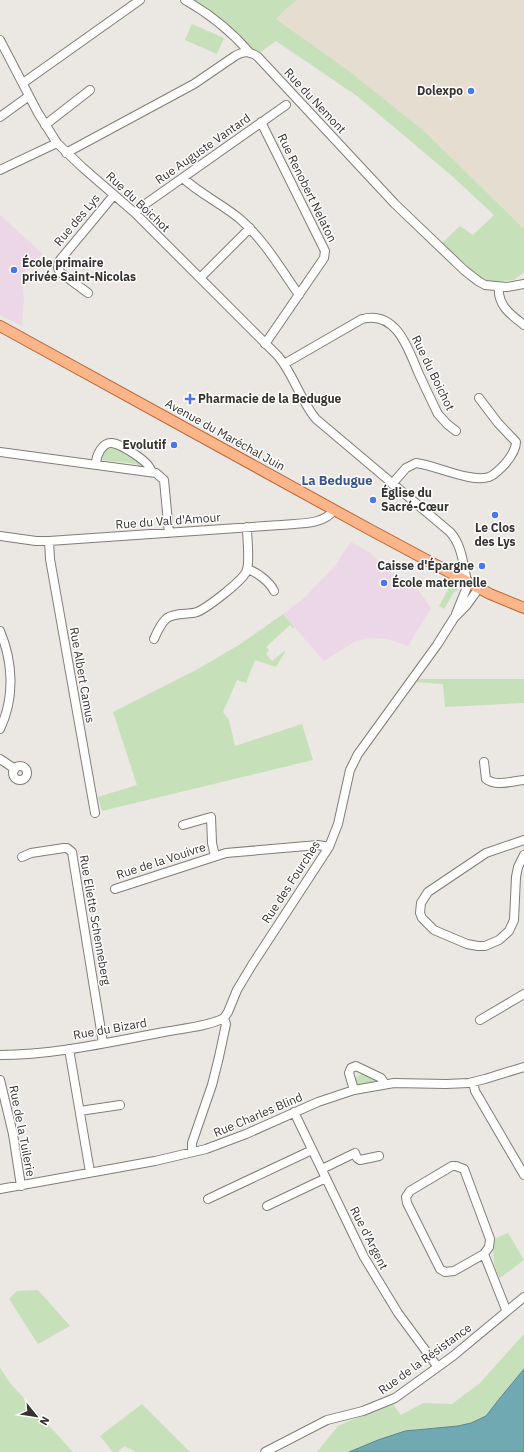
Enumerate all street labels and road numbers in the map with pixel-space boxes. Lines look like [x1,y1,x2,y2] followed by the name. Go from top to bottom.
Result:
[281,65,349,136] street label: Rue du Nemont
[152,110,253,187] street label: Rue Auguste Vantard
[275,131,340,245] street label: Rue Renobert Nelaton
[103,168,173,235] street label: Rue du Boichot
[50,190,103,249] street label: Rue des Lys
[409,333,458,413] street label: Rue du Boichot
[163,395,288,474] street label: Avenue du Maréchal Juin
[115,509,222,532] street label: Rue du Val d'Amour
[67,626,98,724] street label: Rue Albert Camus
[258,837,323,926] street label: Rue des Fourches
[114,839,208,882] street label: Rue de la Vouivre
[77,854,114,987] street label: Rue Eliette Schenneberg
[72,1015,148,1042] street label: Rue du Bizard
[6,1084,39,1178] street label: Rue de la Tuilerie
[211,1089,305,1140] street label: Rue Charles Blind
[347,1204,392,1272] street label: Rue d'Argent
[375,1320,475,1397] street label: Rue de la Résistance

